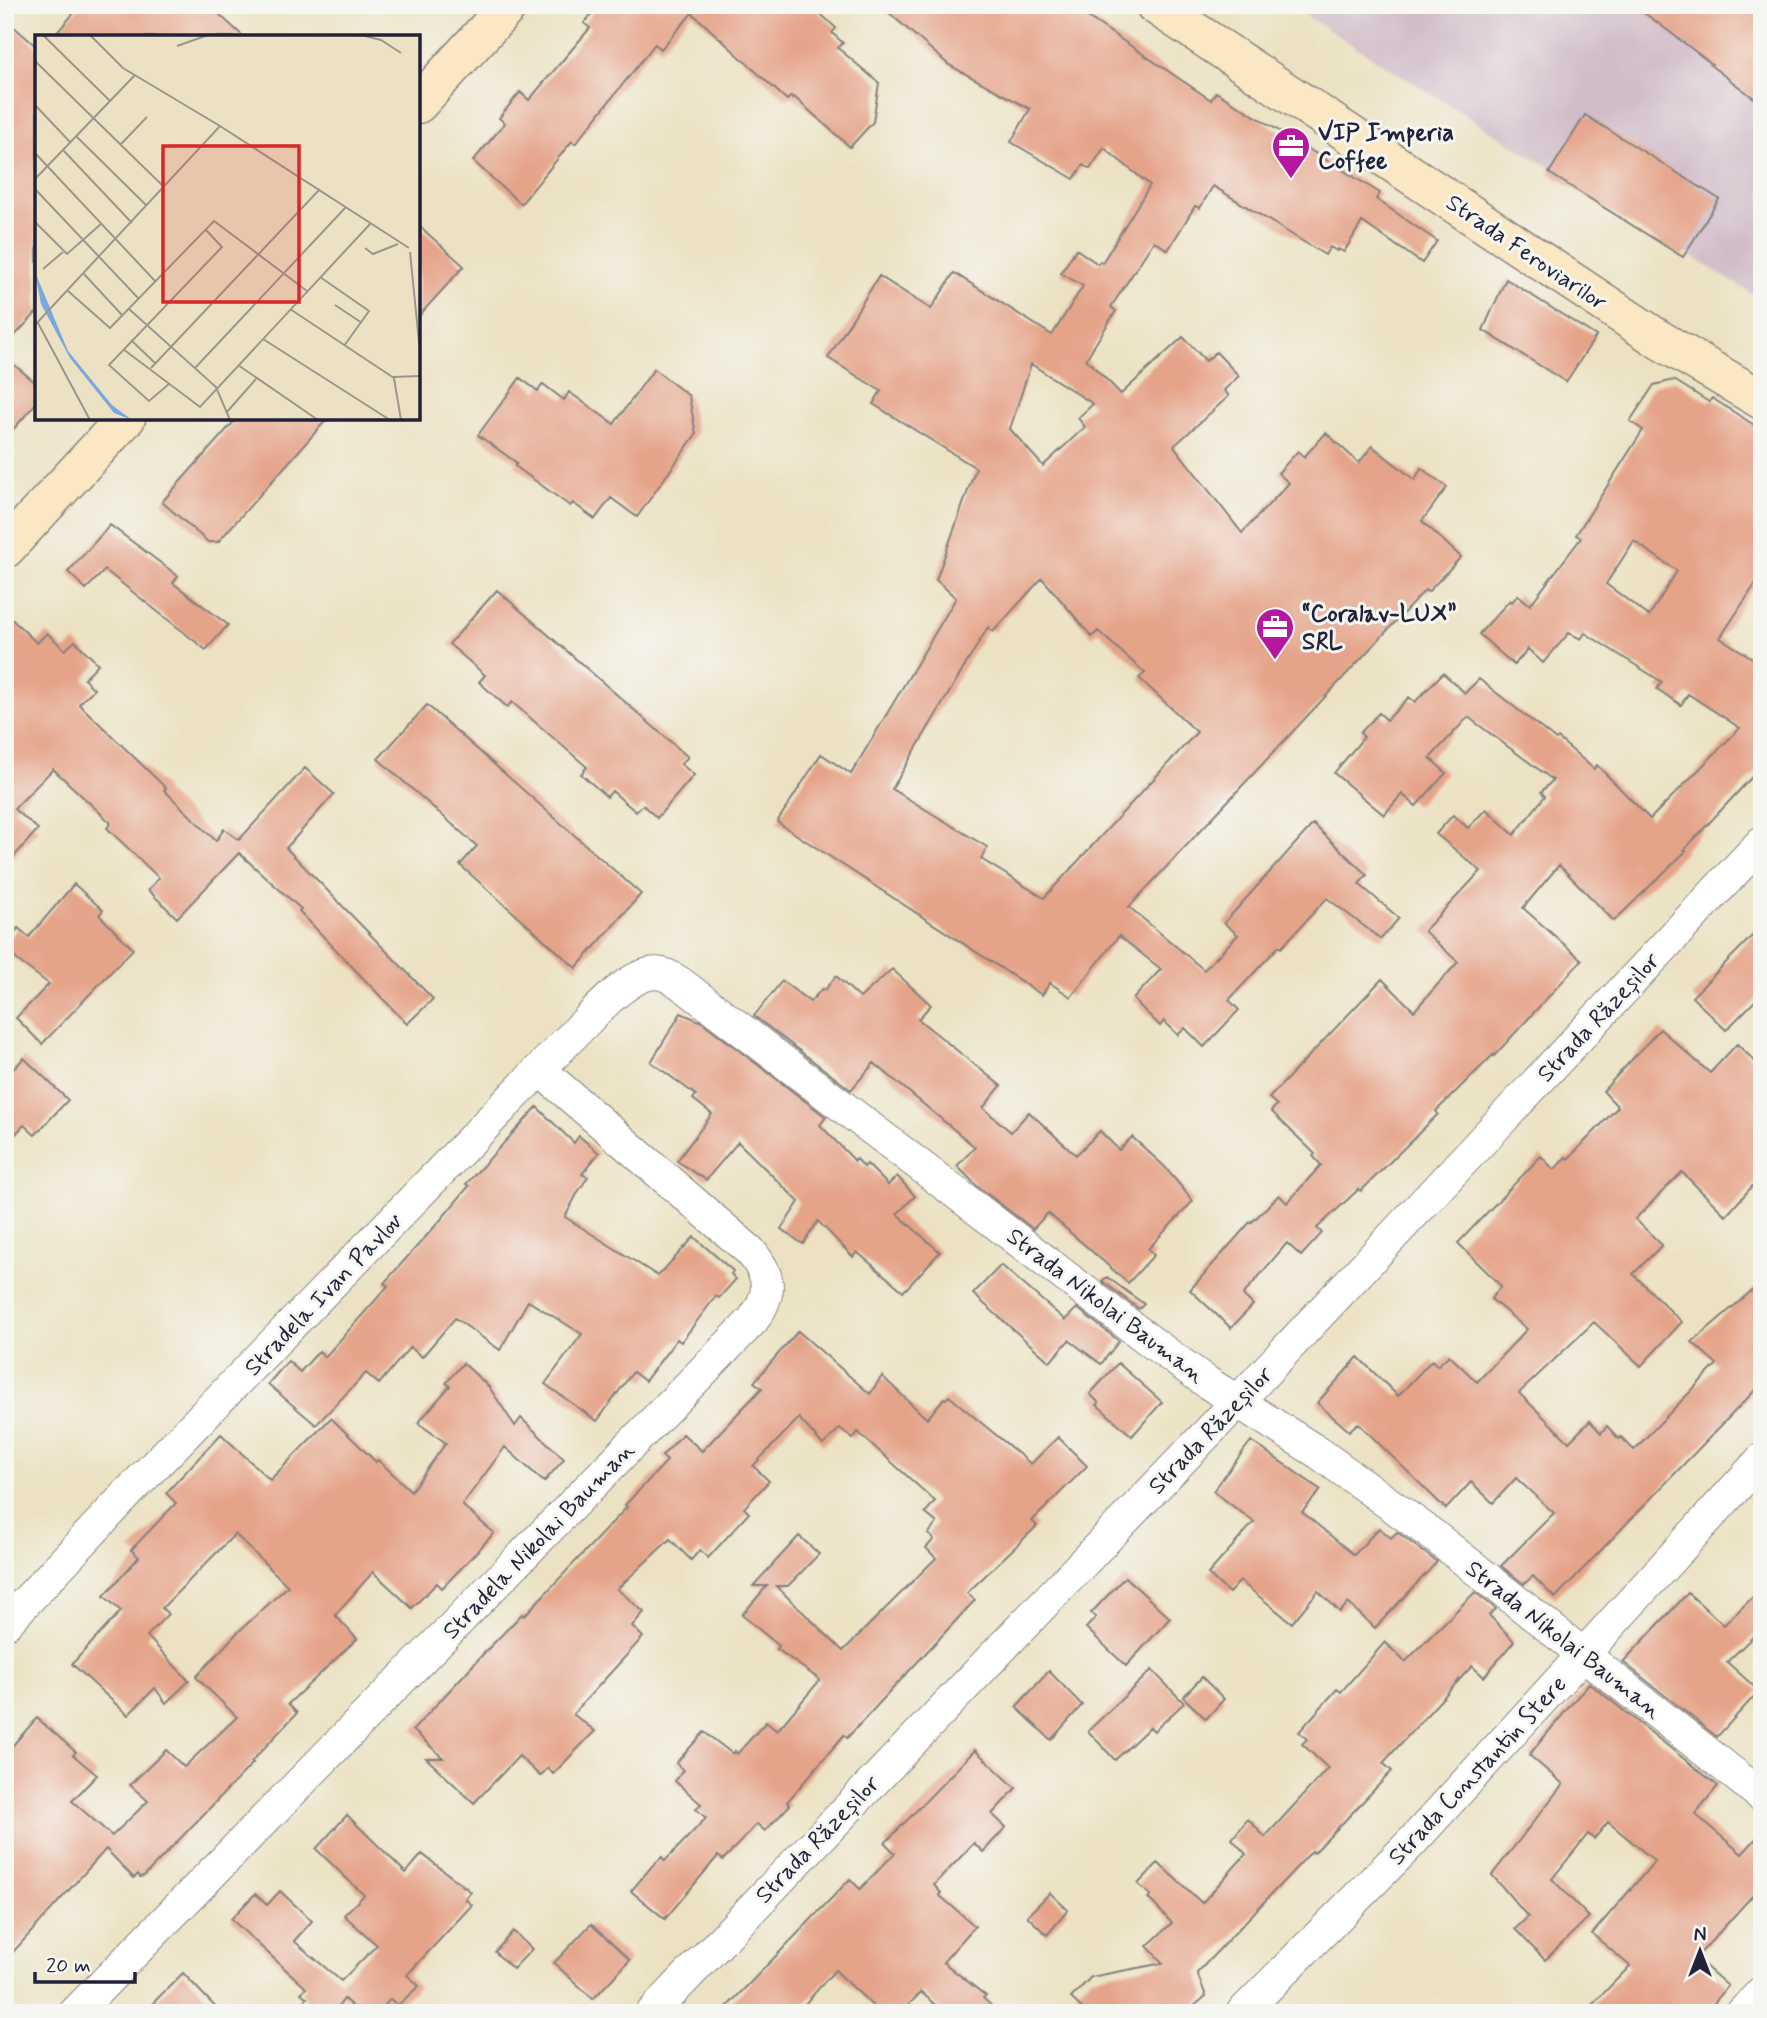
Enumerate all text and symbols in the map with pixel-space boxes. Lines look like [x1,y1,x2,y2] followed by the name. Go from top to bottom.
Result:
[35,35,420,420] inset map
[1318,118,1454,177] place label: VIP Imperia Coffee
[1270,125,1312,180] office icon: VIP Imperia Coffee
[1440,188,1613,319] street label: Strada Feroviarilor
[1302,599,1457,658] place label: “Coralav-LUX” SRL
[1254,606,1296,661] office icon: “Coralav-LUX” SRL
[1531,947,1667,1089] street label: Strada Răzeșilor
[238,1207,410,1383] street label: Stradela Ivan Pavlov
[1000,1221,1211,1391] street label: Strada Nikolai Bauman
[1142,1360,1280,1502] street label: Strada Răzeșilor
[437,1436,642,1646] street label: Stradela Nikolai Bauman
[1459,1554,1667,1727] street label: Strada Nikolai Bauman
[1382,1670,1574,1872] street label: Strada Constantin Stere
[749,1769,887,1911] street label: Strada Răzeșilor
[1666,1916,1736,1986] north arrow
[1694,1923,1706,1948] text: N
[35,1941,135,1985] scale bar
[46,1952,91,1980] text: 20 m

